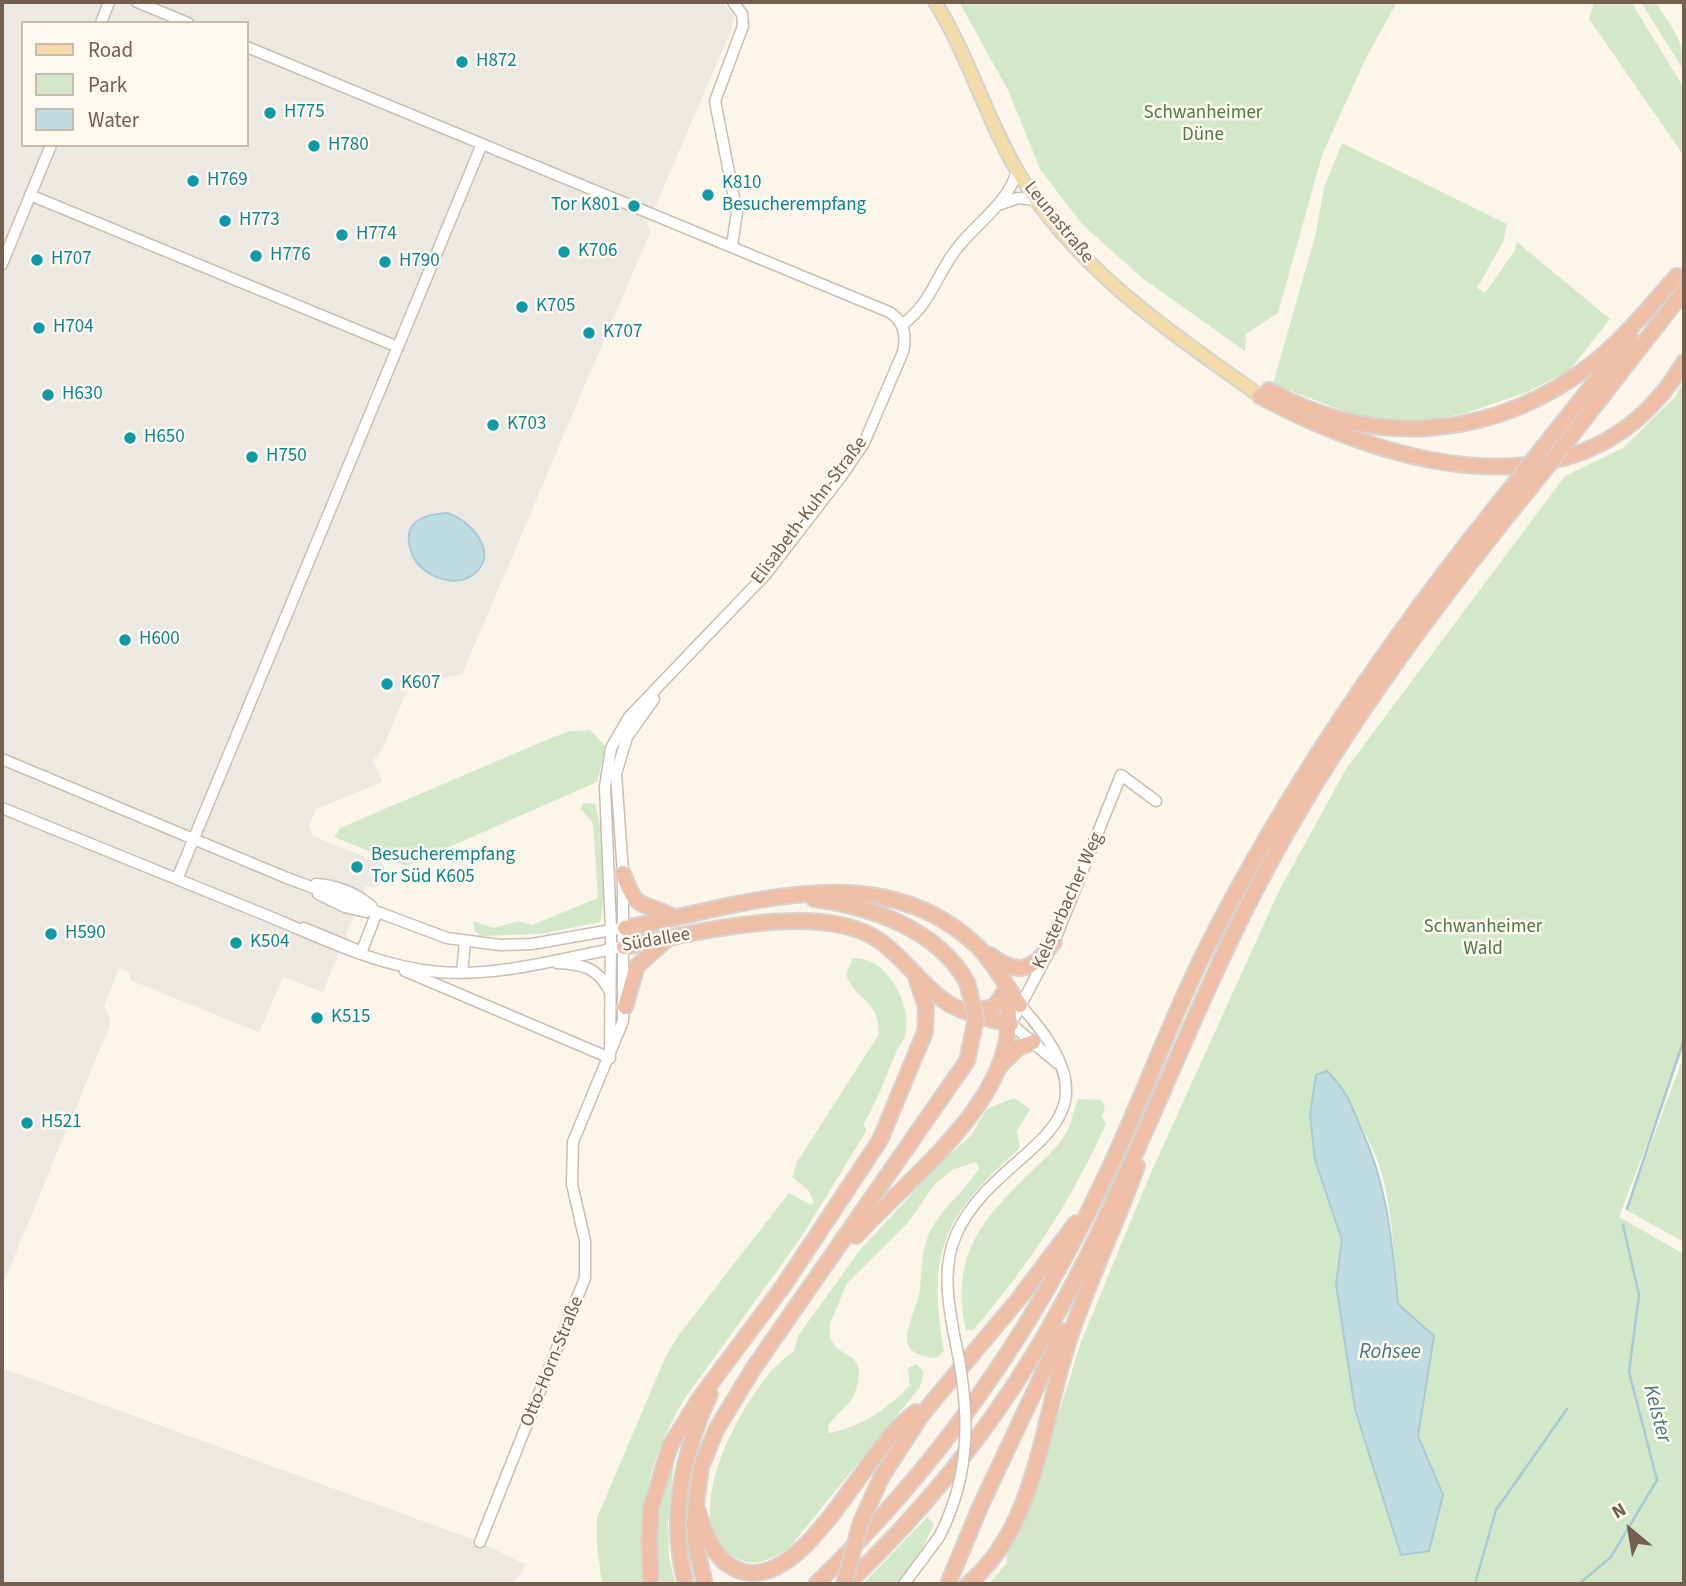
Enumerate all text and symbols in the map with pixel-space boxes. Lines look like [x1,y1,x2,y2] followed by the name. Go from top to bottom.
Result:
[21,21,248,147] legend
[88,35,133,65] text: Road
[476,51,517,73] place label: H872
[454,54,470,70] marker: H872
[88,70,127,100] text: Park
[284,102,325,124] place label: H775
[1144,103,1262,147] park label: Schwanheimer Düne
[88,105,139,135] text: Water
[262,105,278,121] marker: H775
[328,135,369,157] place label: H780
[306,138,322,154] marker: H780
[207,170,248,192] place label: H769
[185,173,201,189] marker: H769
[722,173,866,217] place label: K810 Besucherempfang
[1018,177,1098,269] street label: Leunastraße
[700,187,716,203] marker: K810 Besucherempfang
[551,195,620,217] place label: Tor K801
[626,198,642,214] marker: Tor K801
[239,210,280,232] place label: H773
[217,213,233,229] marker: H773
[356,224,397,246] place label: H774
[334,227,350,243] marker: H774
[578,241,617,263] place label: K706
[556,244,572,260] marker: K706
[270,245,311,267] place label: H776
[248,248,264,264] marker: H776
[51,249,92,271] place label: H707
[399,251,440,273] place label: H790
[29,252,45,268] marker: H707
[377,254,393,270] marker: H790
[536,296,575,318] place label: K705
[514,299,530,315] marker: K705
[53,317,94,339] place label: H704
[31,320,47,336] marker: H704
[603,322,642,344] place label: K707
[581,325,597,341] marker: K707
[62,384,103,406] place label: H630
[40,387,56,403] marker: H630
[507,414,546,436] place label: K703
[485,417,501,433] marker: K703
[144,427,185,449] place label: H650
[122,430,138,446] marker: H650
[747,433,873,589] street label: Elisabeth-Kuhn-Straße
[266,446,307,468] place label: H750
[244,449,260,465] marker: H750
[139,629,180,651] place label: H600
[117,632,133,648] marker: H600
[401,673,440,695] place label: K607
[379,676,395,692] marker: K607
[1029,829,1109,973] street label: Kelsterbacher Weg
[371,845,515,889] place label: Besucherempfang Tor Süd K605
[349,859,365,875] marker: Besucherempfang Tor Süd K605
[1424,917,1542,961] park label: Schwanheimer Wald
[65,923,106,945] place label: H590
[620,924,692,958] street label: Südallee
[43,926,59,942] marker: H590
[250,932,289,954] place label: K504
[228,935,244,951] marker: K504
[331,1007,370,1029] place label: K515
[309,1010,325,1026] marker: K515
[41,1112,82,1134] place label: H521
[19,1115,35,1131] marker: H521
[516,1293,590,1431] street label: Otto-Horn-Straße
[1359,1340,1421,1366] water label: Rohsee
[1636,1382,1676,1446] water label: Kelster
[1595,1495,1665,1565] north arrow
[1607,1497,1631,1526] text: N

